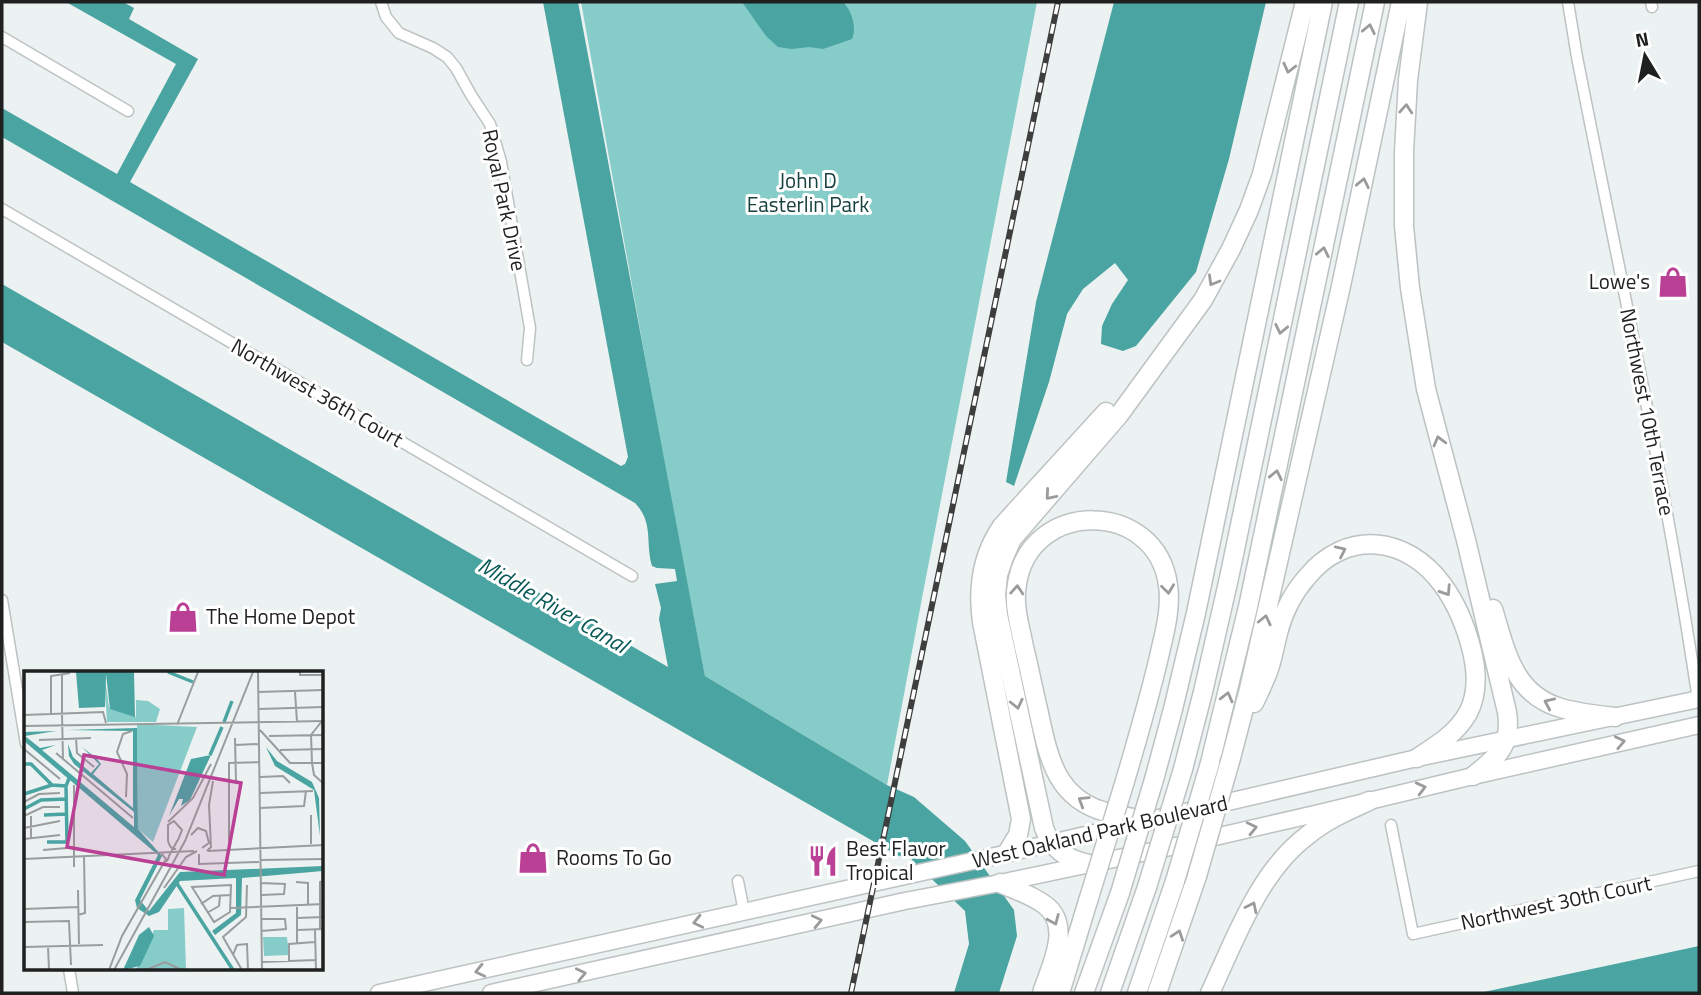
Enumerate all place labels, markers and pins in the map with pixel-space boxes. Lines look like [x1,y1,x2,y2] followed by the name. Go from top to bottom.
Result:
[1589,265,1650,297] place label: Lowe's
[1656,265,1690,299] shop icon: Lowe's
[166,600,200,634] shop icon: The Home Depot
[206,600,356,632] place label: The Home Depot
[846,832,946,888] place label: Best Flavor Tropical
[516,841,550,875] shop icon: Rooms To Go
[556,841,672,873] place label: Rooms To Go
[806,844,840,878] restaurant icon: Best Flavor Tropical

